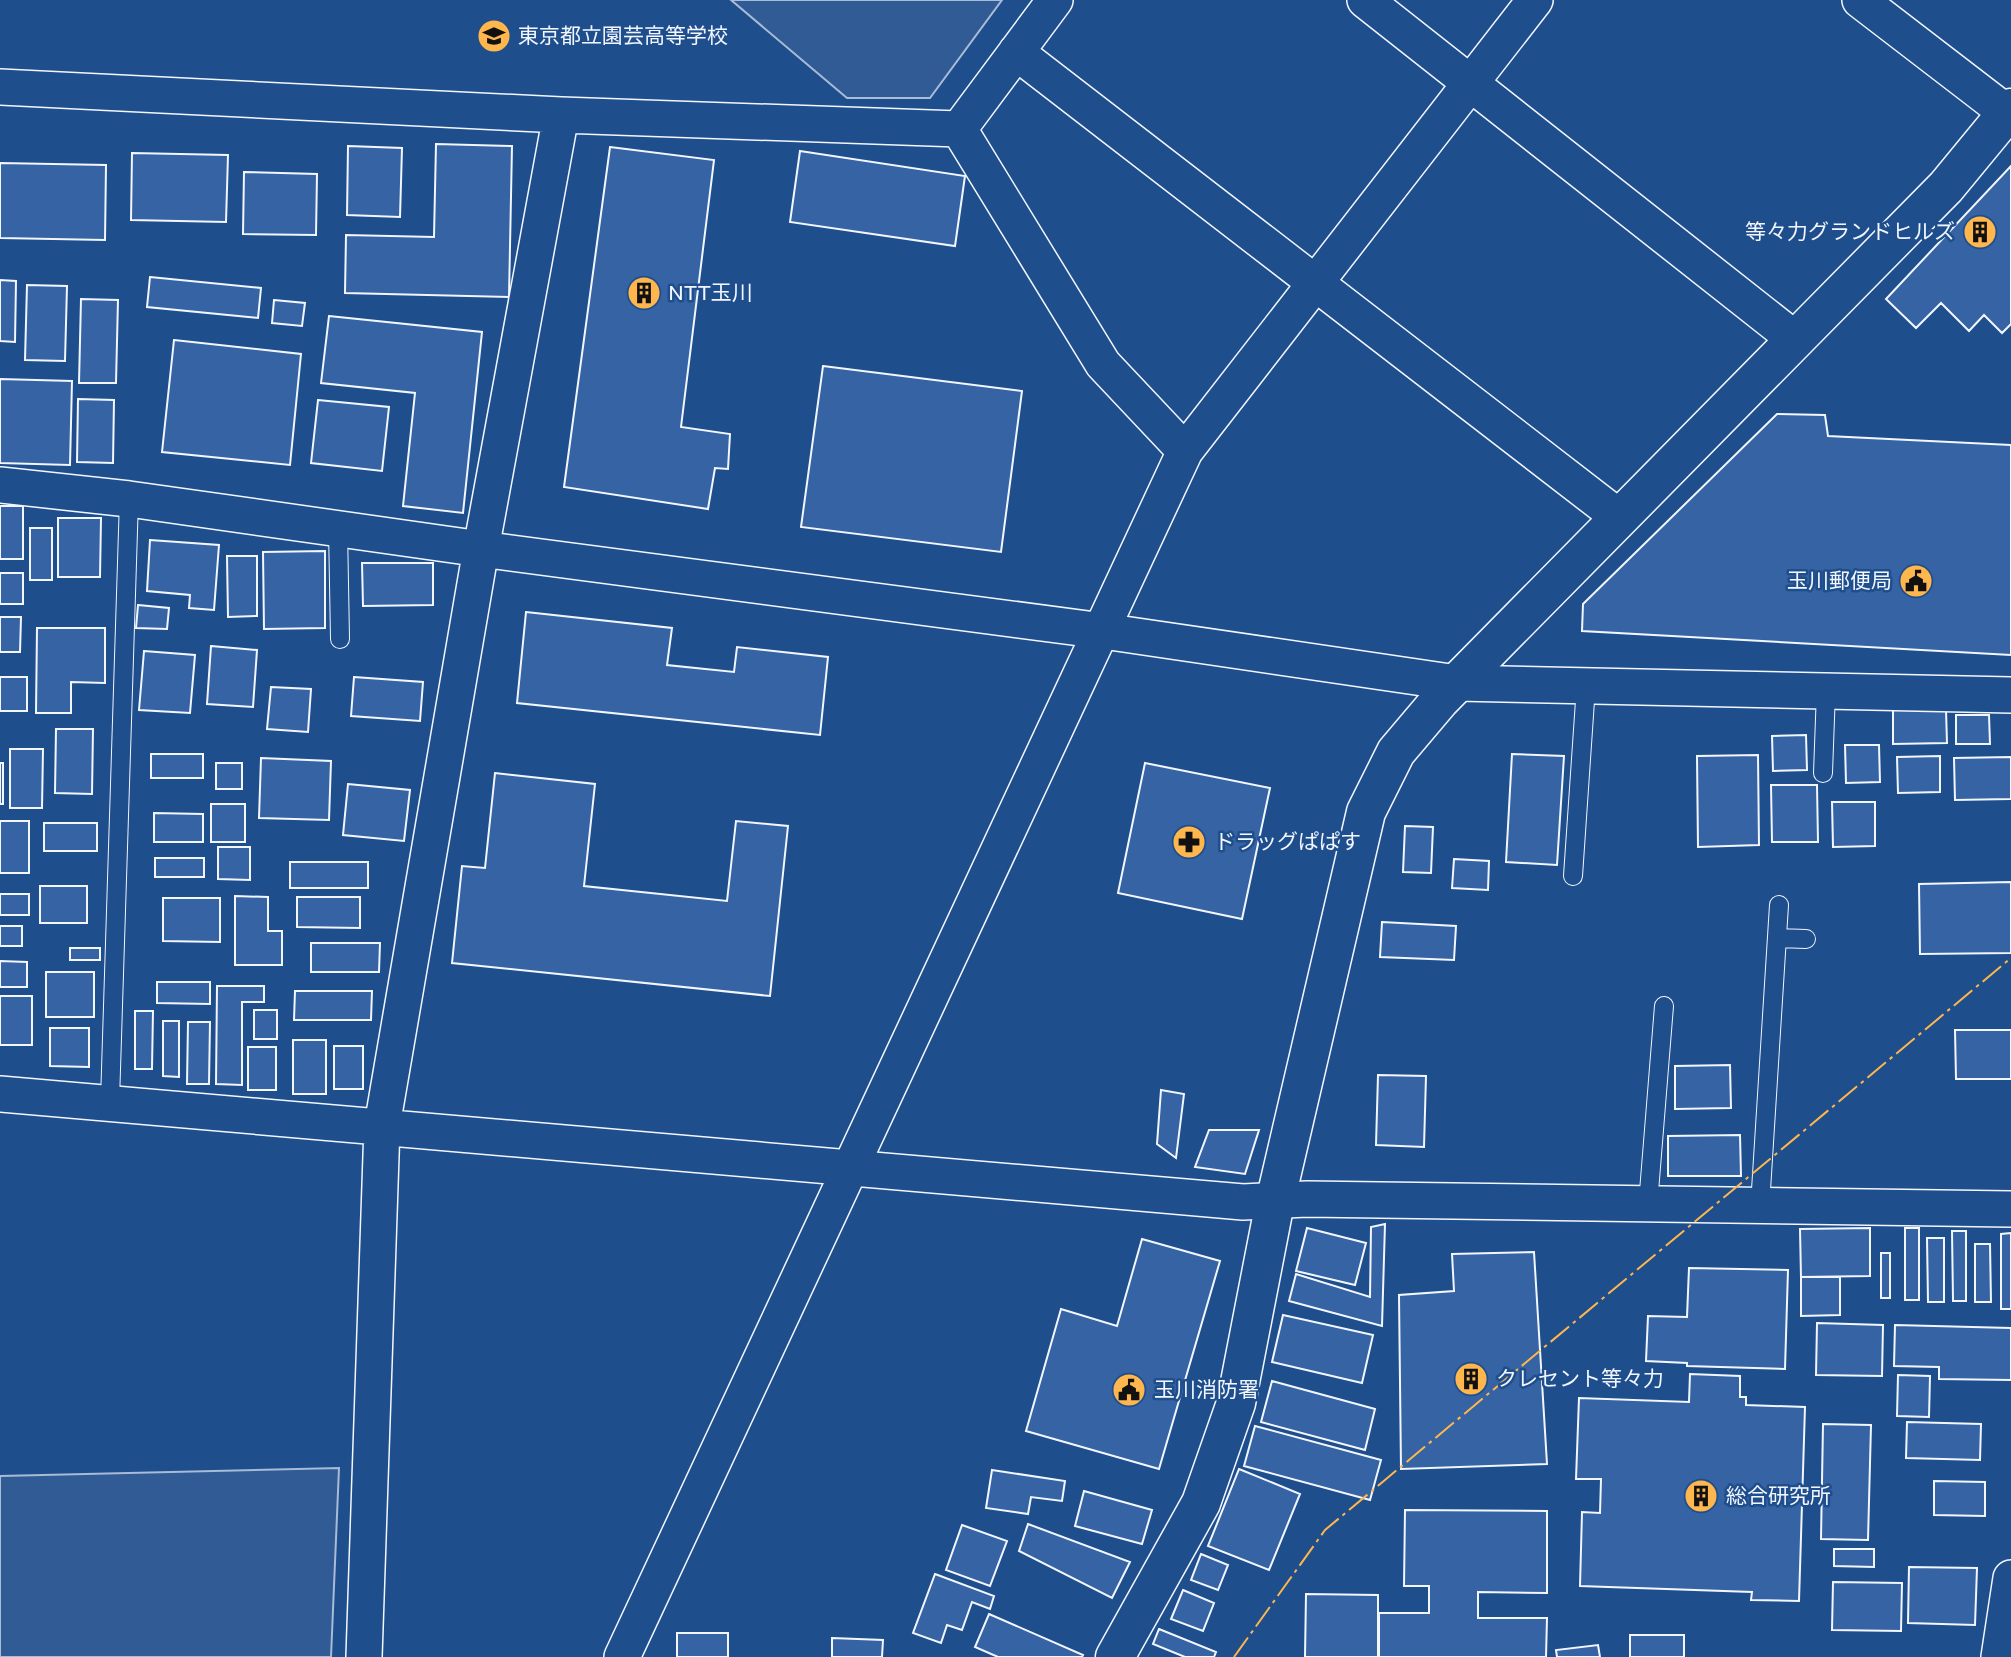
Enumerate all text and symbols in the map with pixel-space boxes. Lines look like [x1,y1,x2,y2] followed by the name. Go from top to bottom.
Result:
[475,17,513,55] school or university icon: 東京都立園芸高等学校
[518,22,728,48] place label: 東京都立園芸高等学校
[1961,213,1999,251] building icon: 等々力グランドヒルズ
[1745,218,1955,244] place label: 等々力グランドヒルズ
[625,274,663,312] building icon: NTT玉川
[668,279,753,305] place label: NTT玉川
[1897,562,1935,600] public building icon: 玉川郵便局
[1787,567,1892,593] place label: 玉川郵便局
[1170,823,1208,861] pharmacy icon: ドラッグぱぱす
[1214,828,1361,854] place label: ドラッグぱぱす
[1452,1360,1490,1398] building icon: クレセント等々力
[1496,1365,1664,1391] place label: クレセント等々力
[1110,1371,1148,1409] public building icon: 玉川消防署
[1154,1376,1259,1402] place label: 玉川消防署
[1682,1477,1720,1515] building icon: 総合研究所
[1726,1482,1831,1508] place label: 総合研究所

